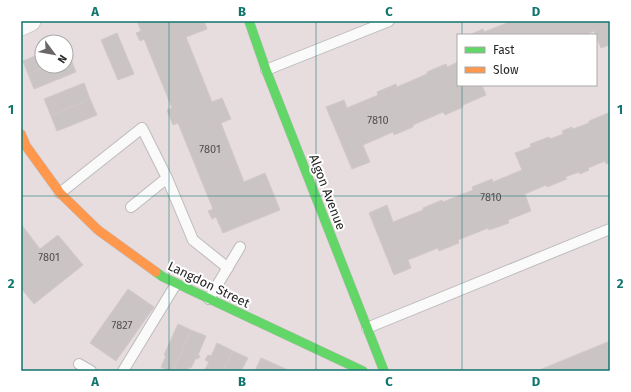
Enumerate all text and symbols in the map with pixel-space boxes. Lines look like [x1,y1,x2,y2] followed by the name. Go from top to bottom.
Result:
[90,4,99,19] text: A
[238,4,246,19] text: B
[385,4,393,19] text: C
[532,4,541,19] text: D
[34,34,74,74] north arrow
[457,34,597,86] legend
[493,43,515,57] text: Fast
[55,52,70,66] text: N
[493,63,519,77] text: Slow
[8,102,14,117] text: 1
[617,102,623,117] text: 1
[367,114,389,127] house number: 7810
[199,143,221,156] house number: 7801
[306,152,349,232] street label: Algon Avenue
[480,191,502,204] house number: 7810
[38,251,60,264] house number: 7801
[165,258,252,311] street label: Langdon Street
[8,276,15,291] text: 2
[617,276,624,291] text: 2
[112,319,133,332] house number: 7827
[90,374,99,389] text: A
[238,374,246,389] text: B
[385,374,393,389] text: C
[532,374,541,389] text: D

